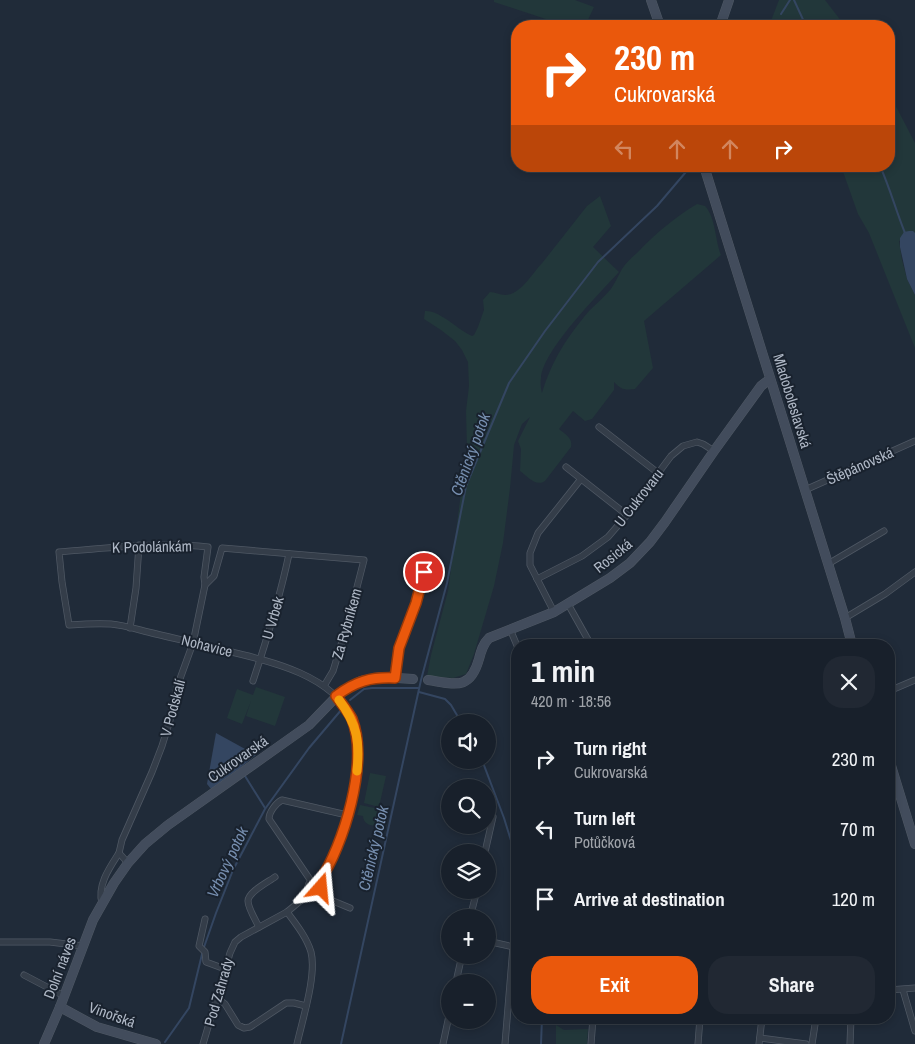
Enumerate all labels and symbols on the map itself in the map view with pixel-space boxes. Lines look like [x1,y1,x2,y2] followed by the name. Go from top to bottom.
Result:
[768,351,817,451] street label: Mladoboleslavská
[445,409,495,499] water label: Ctěnický potok
[823,441,897,490] street label: Štěpánovská
[609,464,668,531] street label: U Cukrovaru
[589,533,637,578] street label: Rosická
[112,535,192,558] street label: K Podolánkám
[403,551,445,593] pin
[326,586,367,662] street label: Za Rybníkem
[256,593,289,642] street label: U Vrbek
[179,629,235,662] street label: Nohavice
[155,676,190,739] street label: V Podskalí
[203,730,272,787] street label: Cukrovarská
[353,803,394,893] water label: Ctěnický potok
[201,823,253,901] water label: Vrbový potok
[294,861,346,913] position arrow
[38,934,81,1002] street label: Dolní náves
[199,954,239,1029] street label: Pod Zahrady
[86,996,139,1033] street label: Vinořská

